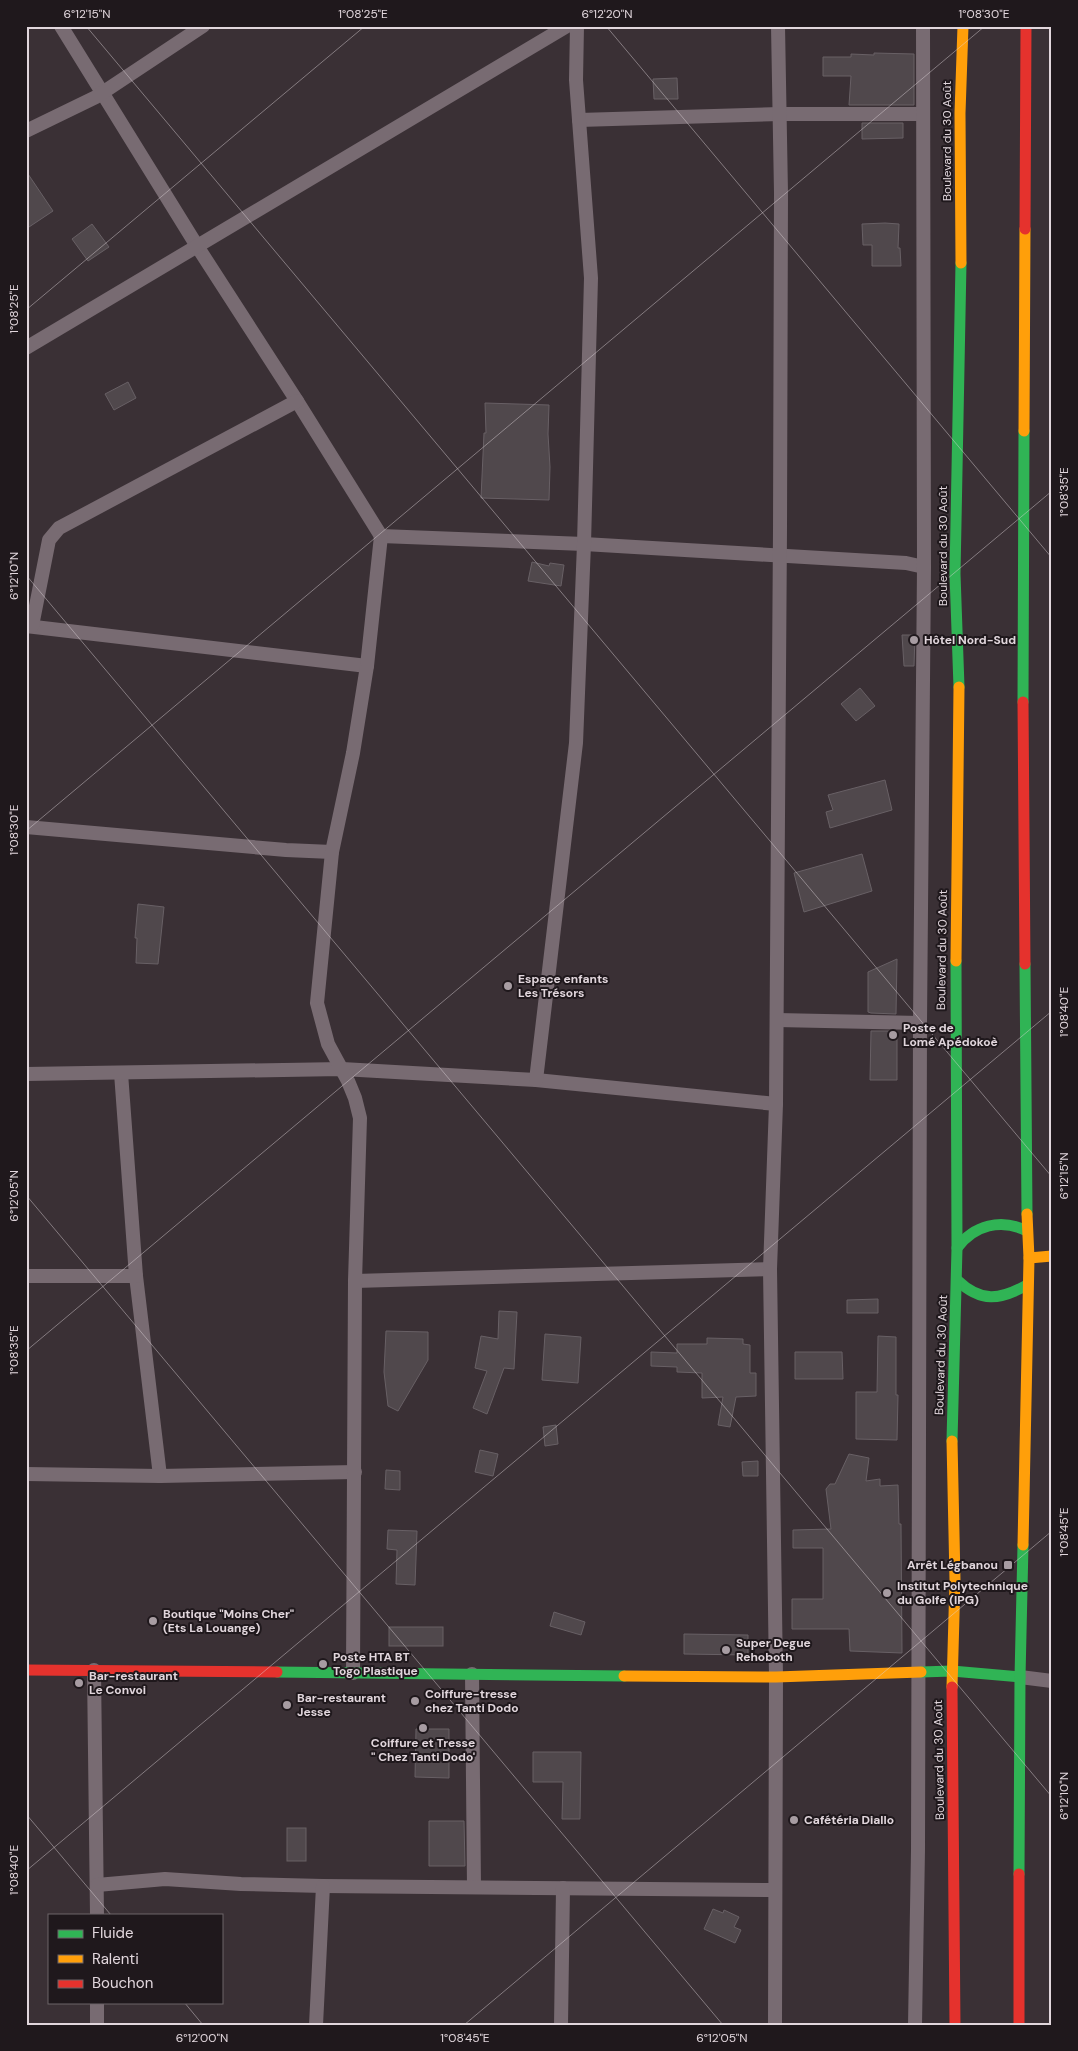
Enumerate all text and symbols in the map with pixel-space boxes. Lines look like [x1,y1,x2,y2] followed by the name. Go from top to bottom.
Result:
[64,6,110,22] text: 6°12'15"N
[338,6,388,22] text: 1°08'25"E
[581,6,633,22] text: 6°12'20"N
[959,6,1010,22] text: 1°08'30"E
[939,81,955,201] street label: Boulevard du 30 Août
[6,284,22,334] text: 1°08'25"E
[1056,467,1072,517] text: 1°08'35"E
[935,486,951,606] street label: Boulevard du 30 Août
[6,552,22,600] text: 6°12'10"N
[924,632,1016,648] place label: Hôtel Nord-Sud
[908,634,920,646] marker: Hôtel Nord-Sud
[6,804,22,855] text: 1°08'30"E
[933,889,951,1010] street label: Boulevard du 30 Août
[518,971,608,1001] place label: Espace enfants Les Trésors
[502,980,514,992] marker: Espace enfants Les Trésors
[1056,987,1072,1037] text: 1°08'40"E
[903,1020,998,1050] place label: Poste de Lomé Apédokoè
[887,1029,899,1041] marker: Poste de Lomé Apédokoè
[1056,1153,1072,1199] text: 6°12'15"N
[6,1170,22,1222] text: 6°12'05"N
[931,1294,951,1415] street label: Boulevard du 30 Août
[6,1325,22,1375] text: 1°08'35"E
[1056,1507,1072,1557] text: 1°08'45"E
[907,1557,998,1573] place label: Arrêt Légbanou
[1002,1559,1014,1571] marker: Arrêt Légbanou
[897,1578,1028,1608] place label: Institut Polytechnique du Golfe (IPG)
[881,1587,893,1599] marker: Institut Polytechnique du Golfe (IPG)
[163,1606,294,1636] place label: Boutique "Moins Cher" (Ets La Louange)
[147,1615,159,1627] marker: Boutique "Moins Cher" (Ets La Louange)
[736,1635,811,1665] place label: Super Degue Rehoboth
[720,1644,732,1656] marker: Super Degue Rehoboth
[333,1649,418,1679] place label: Poste HTA BT Togo Plastique
[317,1658,329,1670] marker: Poste HTA BT Togo Plastique
[89,1668,178,1698] place label: Bar-restaurant Le Convoi
[73,1677,85,1689] marker: Bar-restaurant Le Convoi
[425,1686,518,1716] place label: Coiffure-tresse chez Tanti Dodo
[297,1690,386,1720] place label: Bar-restaurant Jesse
[409,1695,421,1707] marker: Coiffure-tresse chez Tanti Dodo
[281,1699,293,1711] marker: Bar-restaurant Jesse
[930,1699,948,1820] street label: Boulevard du 30 Août
[417,1722,429,1734] marker: Coiffure et Tresse " Chez Tanti Dodo'
[371,1735,475,1765] place label: Coiffure et Tresse " Chez Tanti Dodo'
[1056,1772,1072,1820] text: 6°12'10"N
[804,1812,894,1828] place label: Cafétéria Diallo
[788,1814,800,1826] marker: Cafétéria Diallo
[6,1845,22,1895] text: 1°08'40"E
[48,1914,222,2004] legend
[92,1923,134,1943] text: Fluide
[92,1949,139,1969] text: Ralenti
[92,1973,153,1993] text: Bouchon
[176,2030,228,2046] text: 6°12'00"N
[440,2030,490,2046] text: 1°08'45"E
[696,2030,748,2046] text: 6°12'05"N

